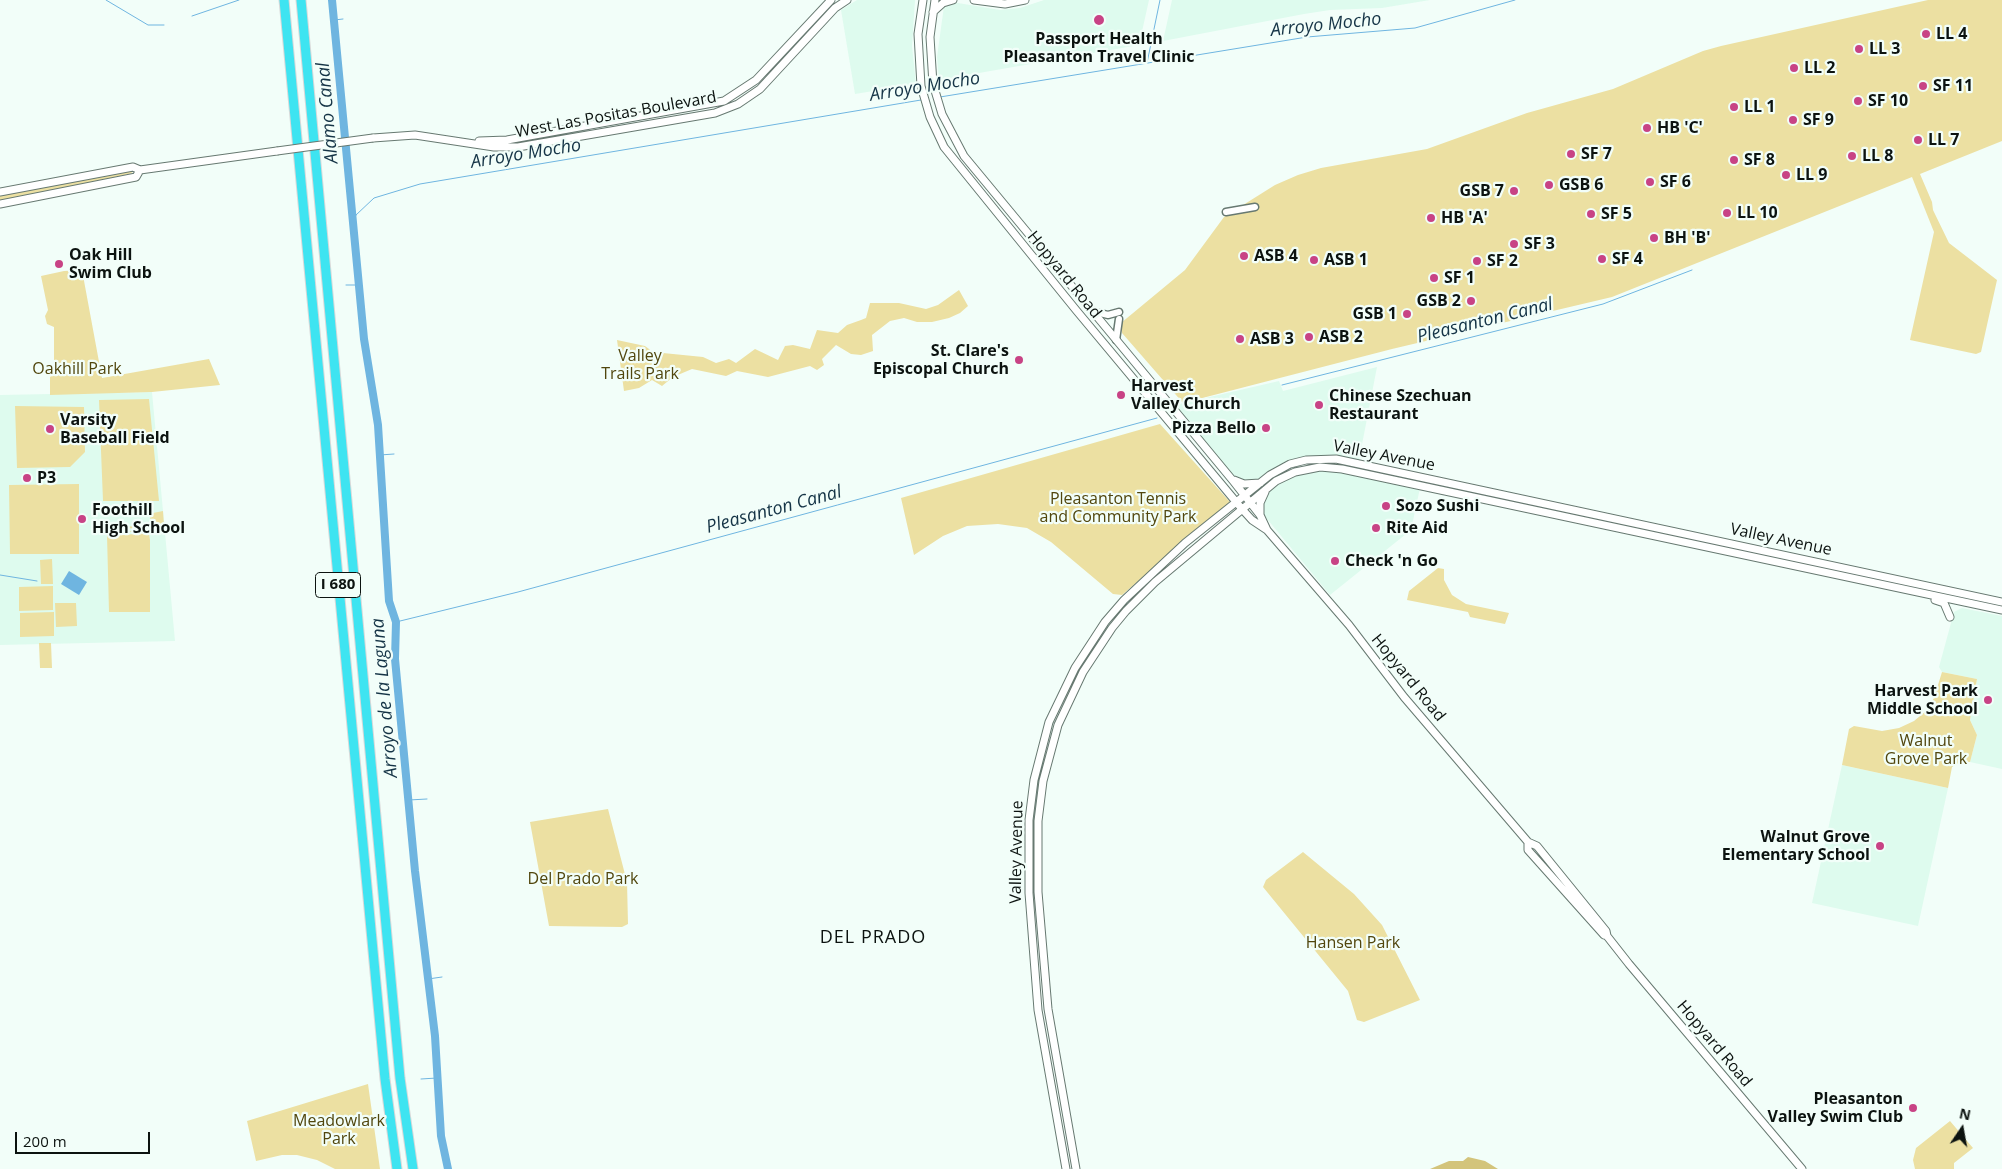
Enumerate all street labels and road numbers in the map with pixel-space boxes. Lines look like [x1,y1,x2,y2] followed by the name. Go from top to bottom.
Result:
[514,88,718,142] street label: West Las Positas Boulevard
[1023,227,1105,323] street label: Hopyard Road
[1331,437,1437,475] street label: Valley Avenue
[1728,520,1834,560] street label: Valley Avenue
[316,572,360,598] road number: I 680
[1367,630,1449,726] street label: Hopyard Road
[1006,800,1028,904] street label: Valley Avenue
[1672,997,1756,1091] street label: Hopyard Road

